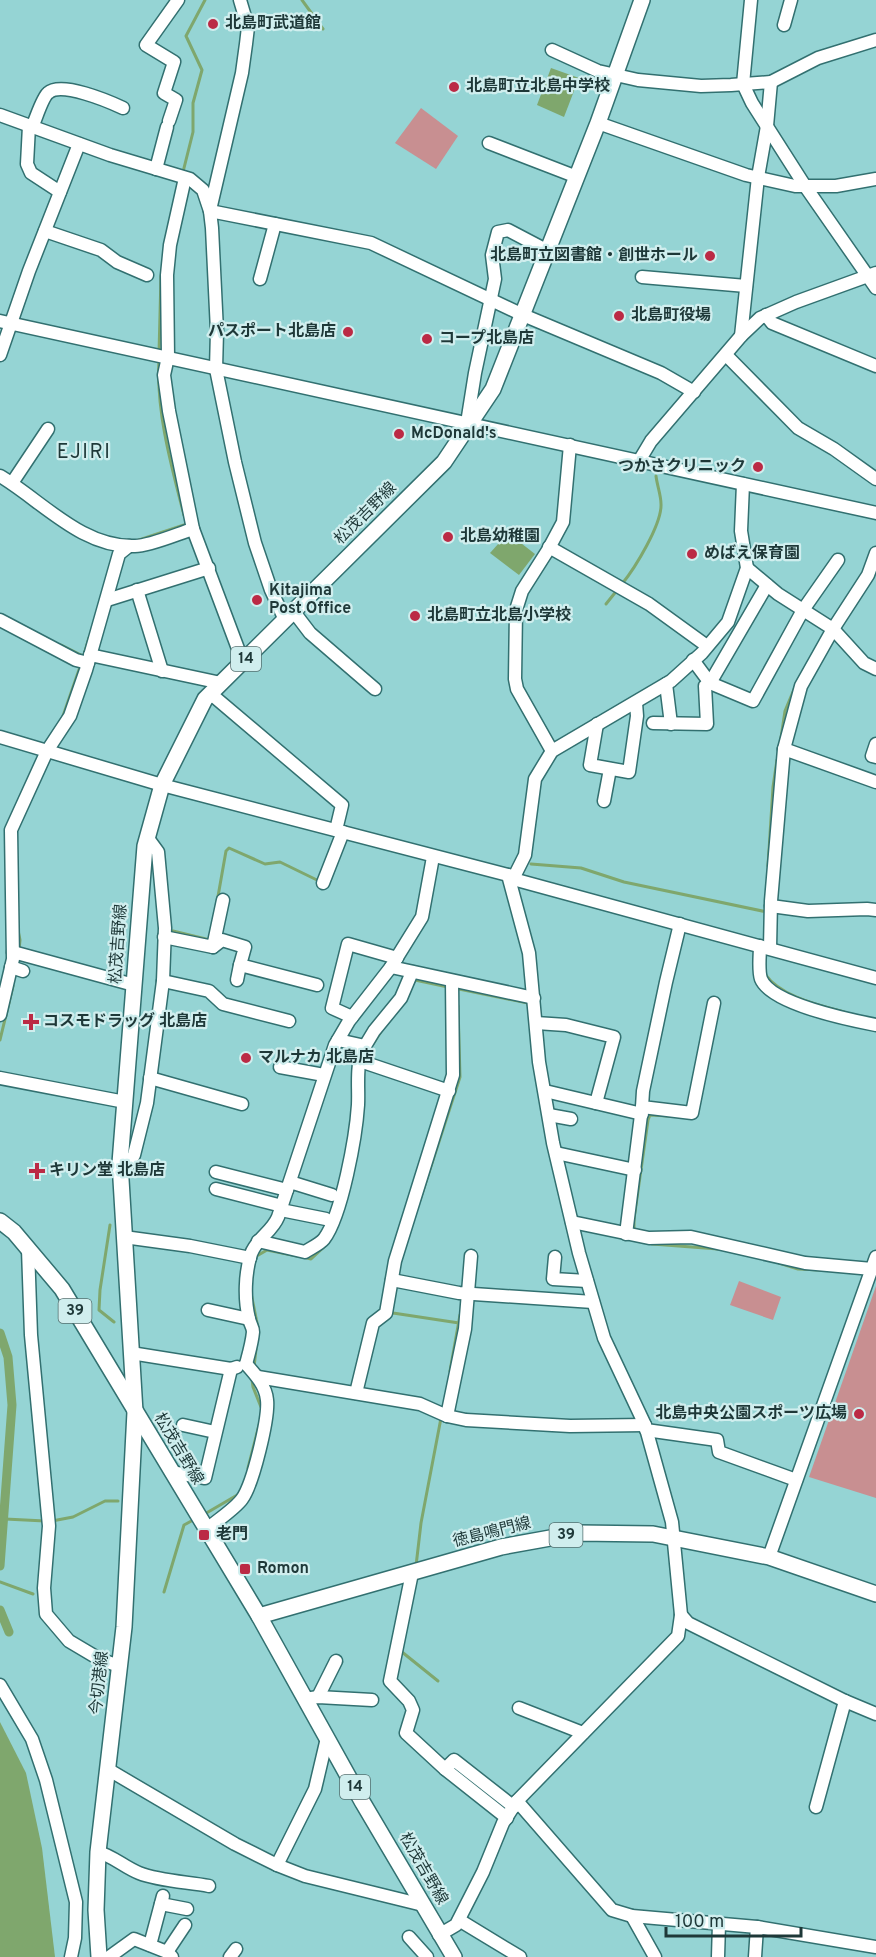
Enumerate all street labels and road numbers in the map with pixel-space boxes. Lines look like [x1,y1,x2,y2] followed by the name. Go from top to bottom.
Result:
[331,479,401,549] street label: 松茂吉野線
[231,647,261,671] road number: 14
[106,903,132,985] street label: 松茂吉野線
[58,1299,92,1323] road number: 39
[149,1410,207,1488] street label: 松茂吉野線
[451,1514,533,1552] street label: 徳島鳴門線
[550,1523,582,1547] road number: 39
[87,1650,113,1716] street label: 今切港線
[340,1775,370,1799] road number: 14
[394,1829,452,1909] street label: 松茂吉野線

